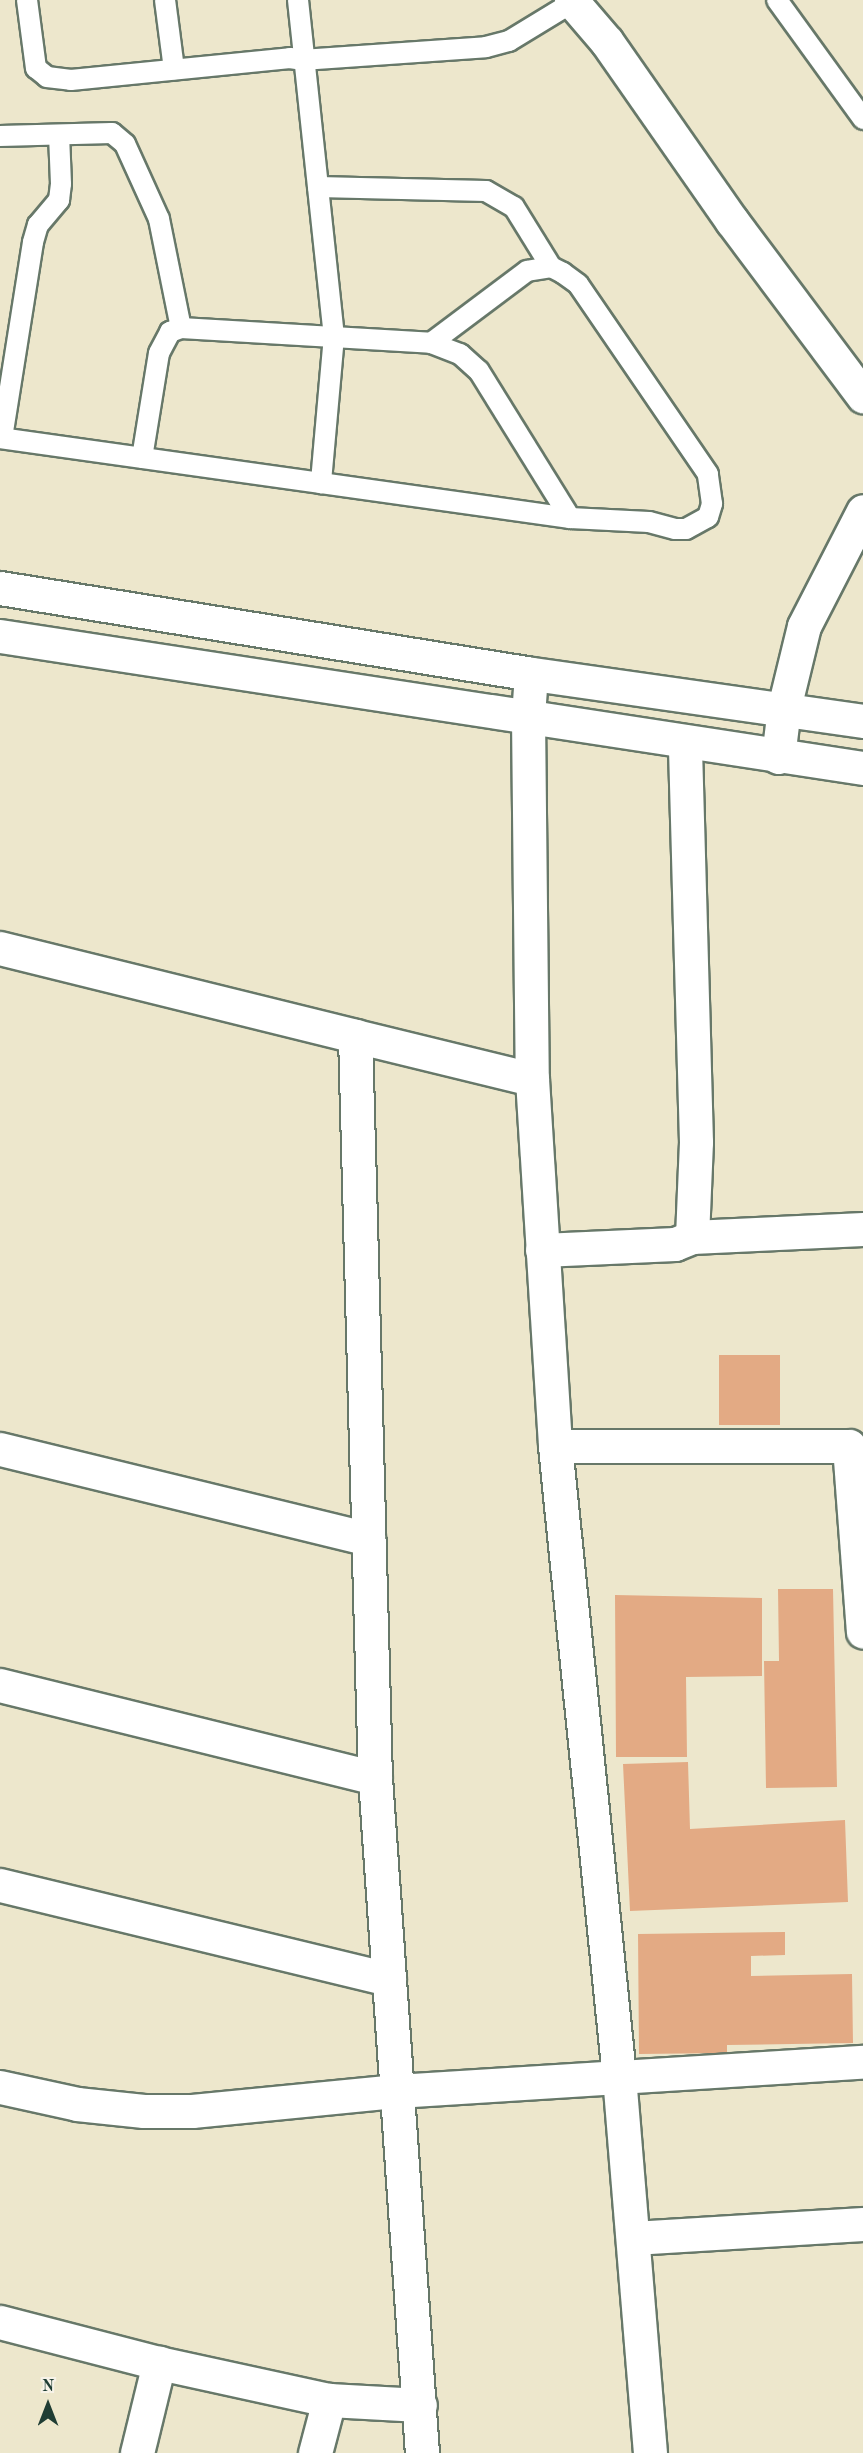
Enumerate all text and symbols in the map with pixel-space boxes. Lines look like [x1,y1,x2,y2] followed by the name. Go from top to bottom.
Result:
[18,2375,78,2435] north arrow
[42,2379,54,2395] text: N

